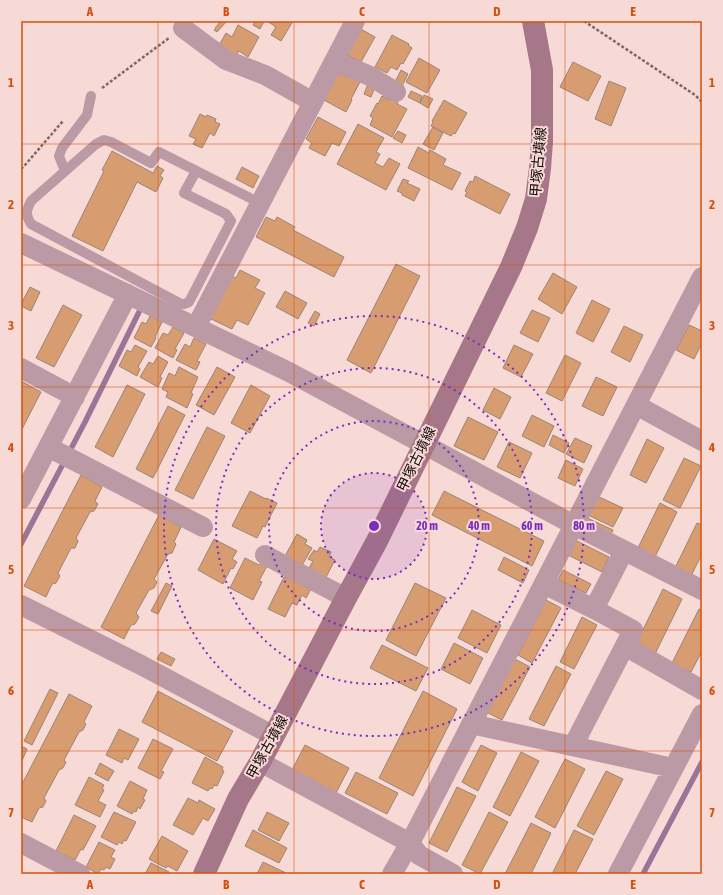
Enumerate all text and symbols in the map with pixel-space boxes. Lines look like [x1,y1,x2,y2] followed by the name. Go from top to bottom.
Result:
[86,4,94,19] text: A
[223,4,230,19] text: B
[359,4,365,19] text: C
[493,4,501,19] text: D
[630,4,636,19] text: E
[8,75,14,90] text: 1
[709,75,715,90] text: 1
[527,126,549,198] street label: 甲塚古墳線
[8,197,14,212] text: 2
[709,197,715,212] text: 2
[8,318,14,333] text: 3
[709,318,715,333] text: 3
[393,424,439,494] street label: 甲塚古墳線
[7,440,14,455] text: 4
[708,440,715,455] text: 4
[367,519,381,533] centre of rings
[416,519,438,533] text: 20 m
[467,519,490,533] text: 40 m
[521,519,543,533] text: 60 m
[573,519,595,533] text: 80 m
[8,562,14,577] text: 5
[709,562,715,577] text: 5
[8,683,14,698] text: 6
[709,683,715,698] text: 6
[243,713,291,781] street label: 甲塚古墳線
[8,805,14,820] text: 7
[709,805,715,820] text: 7
[86,877,94,892] text: A
[223,877,230,892] text: B
[359,877,365,892] text: C
[493,877,501,892] text: D
[630,877,636,892] text: E

